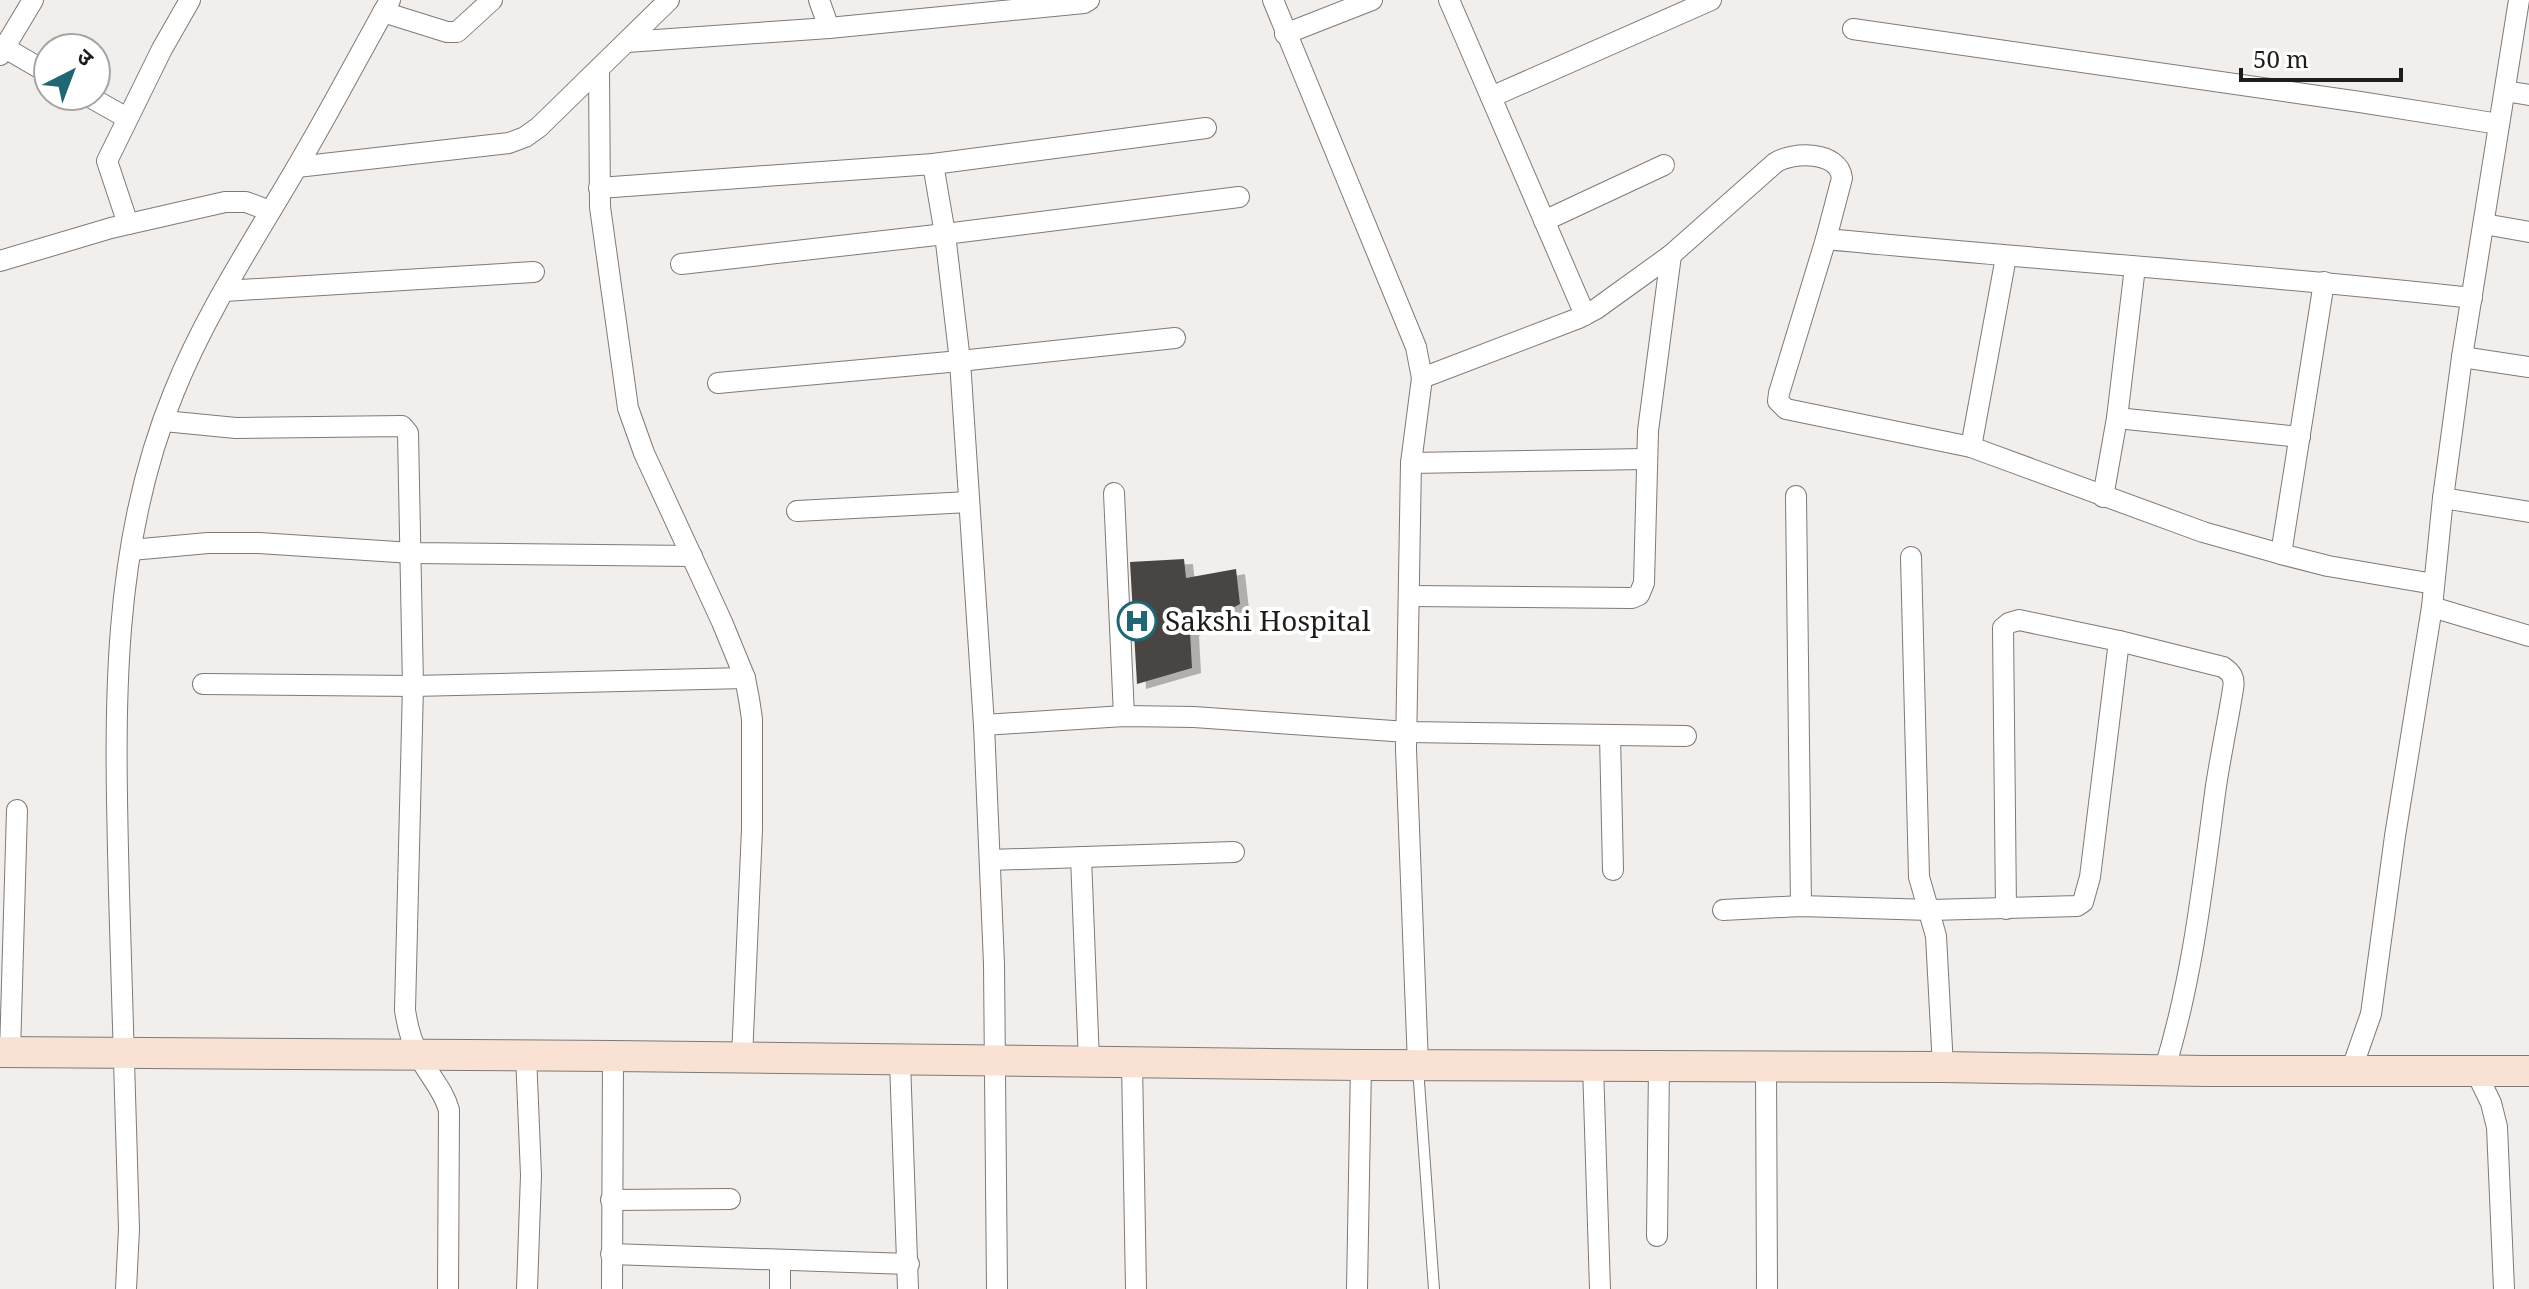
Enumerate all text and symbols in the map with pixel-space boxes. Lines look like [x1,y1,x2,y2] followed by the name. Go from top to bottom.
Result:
[32,32,112,112] north arrow
[2241,32,2401,82] scale bar
[71,41,102,73] text: उ
[2253,42,2309,75] text: 50 m
[1116,600,1158,642] hospital icon: Sakshi Hospital
[1165,601,1371,639] place label: Sakshi Hospital

